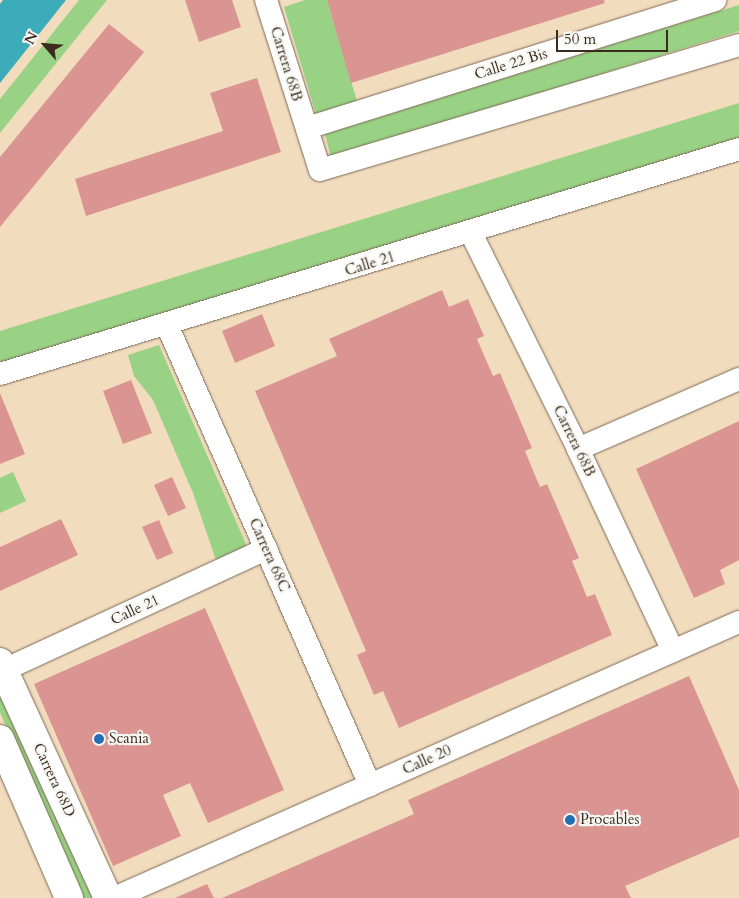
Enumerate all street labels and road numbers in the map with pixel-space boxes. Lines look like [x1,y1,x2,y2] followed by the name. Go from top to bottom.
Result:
[266,24,306,104] street label: Carrera 68B
[472,44,550,84] street label: Calle 22 Bis
[343,248,397,280] street label: Calle 21
[549,402,599,480] street label: Carrera 68B
[245,515,293,595] street label: Carrera 68C
[108,591,162,629] street label: Calle 21
[29,740,79,820] street label: Carrera 68D
[400,741,454,779] street label: Calle 20

